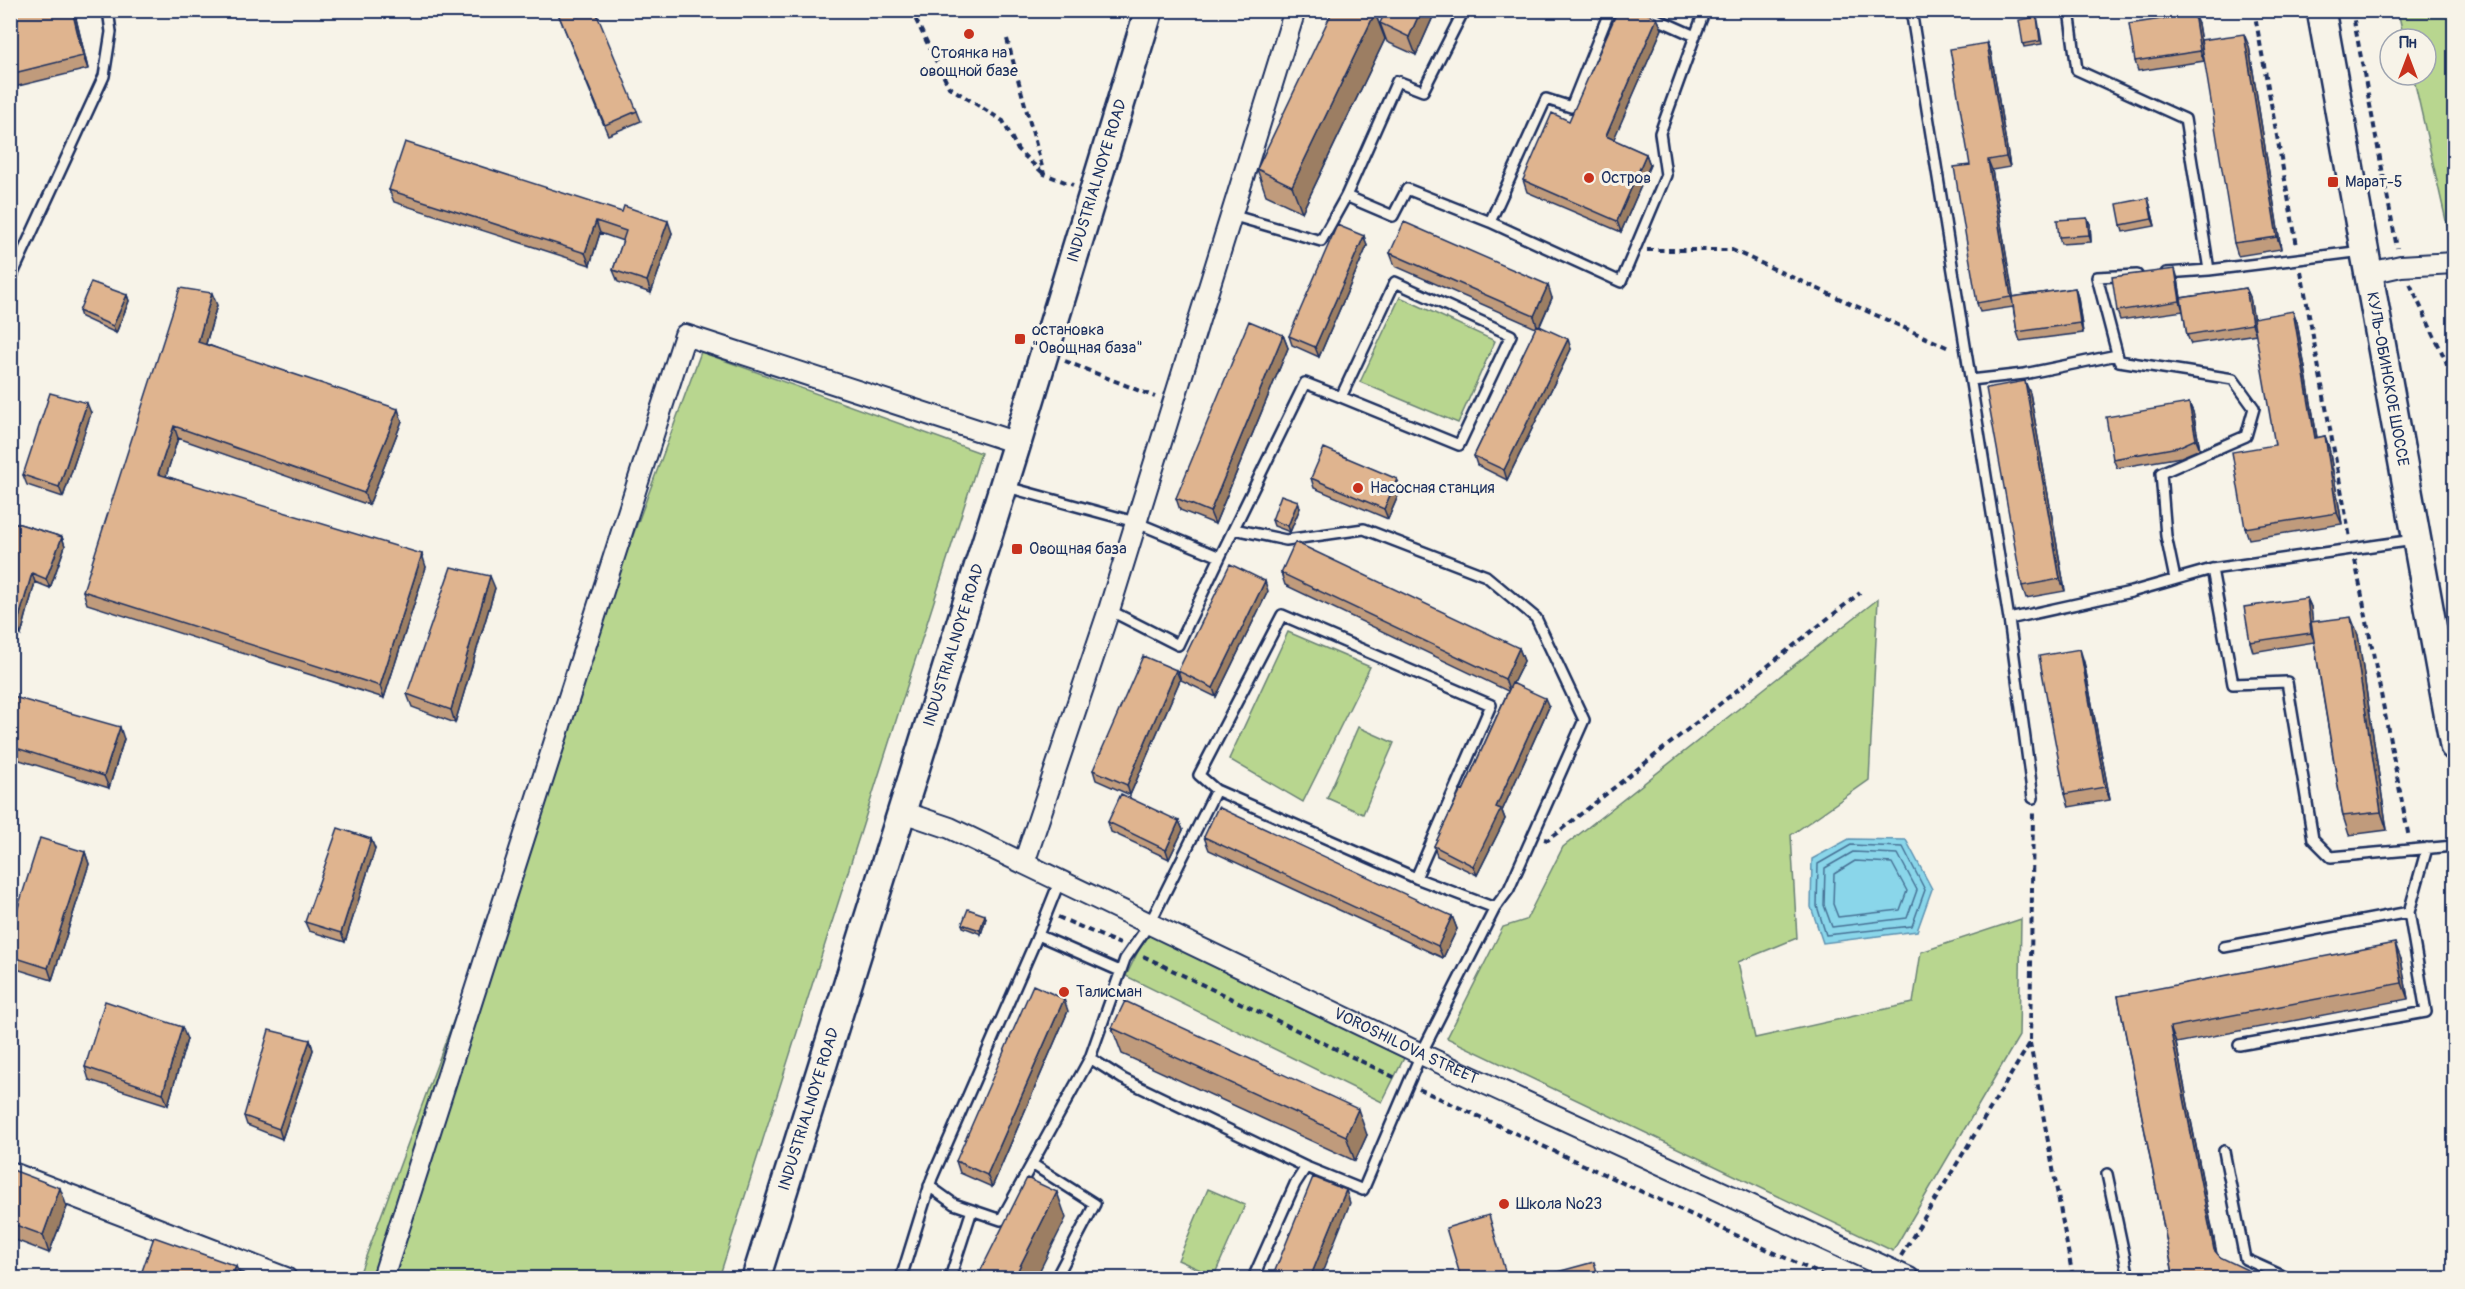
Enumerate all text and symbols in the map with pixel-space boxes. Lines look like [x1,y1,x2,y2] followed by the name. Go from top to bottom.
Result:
[962,27,976,41] marker: Стоянка на овощной базе
[2378,27,2438,87] north arrow
[2399,33,2417,53] text: Пн
[920,43,1018,81] place label: Стоянка на овощной базе
[1063,97,1131,265] street label: INDUSTRIALNOYE ROAD
[1601,168,1651,188] place label: Остров
[1582,171,1596,185] marker: Остров
[2345,172,2402,192] place label: Марат-5
[2326,175,2340,189] marker: Марат-5
[2362,290,2413,468] street label: КУЛЬ-ОБИНСКОЕ ШОССЕ
[1032,320,1143,358] place label: остановка "Овощная база"
[1013,332,1027,346] marker: остановка "Овощная база"
[1370,478,1495,498] place label: Насосная станция
[1351,481,1365,495] marker: Насосная станция
[1029,539,1127,559] place label: Овощная база
[1010,542,1024,556] marker: Овощная база
[919,561,989,729] street label: INDUSTRIALNOYE ROAD
[1076,982,1142,1002] place label: Талисман
[1057,985,1071,999] marker: Талисман
[1330,1004,1481,1089] street label: VOROSHILOVA STREET
[774,1025,844,1193] street label: INDUSTRIALNOYE ROAD
[1516,1194,1602,1214] place label: Школа №23
[1497,1197,1511,1211] marker: Школа №23

